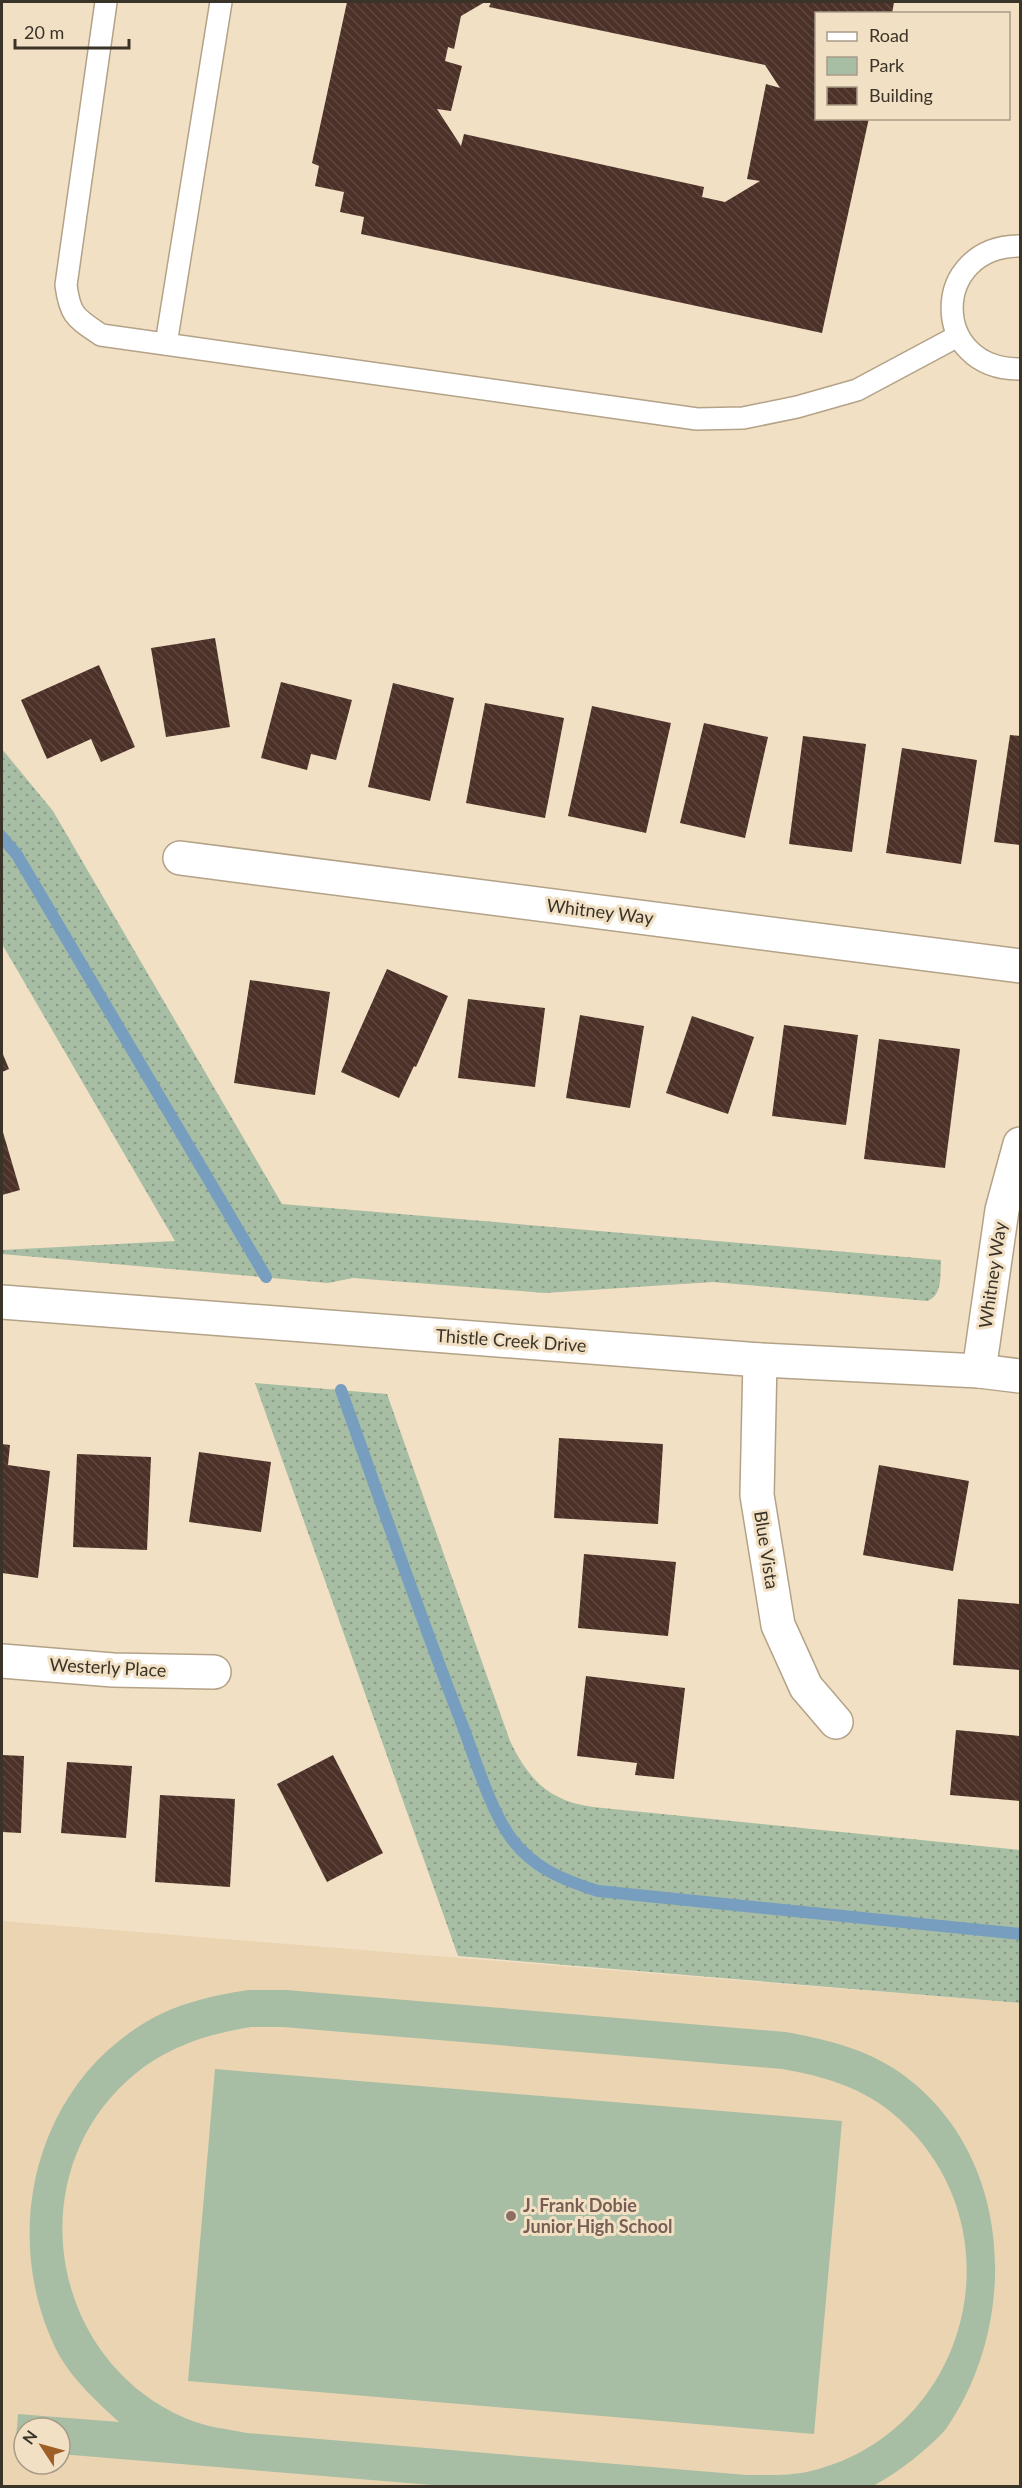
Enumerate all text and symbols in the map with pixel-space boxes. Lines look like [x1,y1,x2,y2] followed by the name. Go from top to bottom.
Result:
[15,12,129,50] scale bar
[815,12,1010,120] legend
[24,21,64,43] text: 20 m
[869,24,909,46] text: Road
[869,54,905,76] text: Park
[869,84,933,106] text: Building
[545,894,656,929] street label: Whitney Way
[974,1219,1010,1330] street label: Whitney Way
[435,1324,587,1356] street label: Thistle Creek Drive
[750,1509,784,1591] street label: Blue Vista
[49,1653,167,1681] street label: Westerly Place
[523,2194,673,2237] place label: J. Frank Dobie Junior High School
[504,2209,518,2223] marker: J. Frank Dobie Junior High School
[12,2416,72,2476] north arrow
[18,2426,41,2447] text: N

